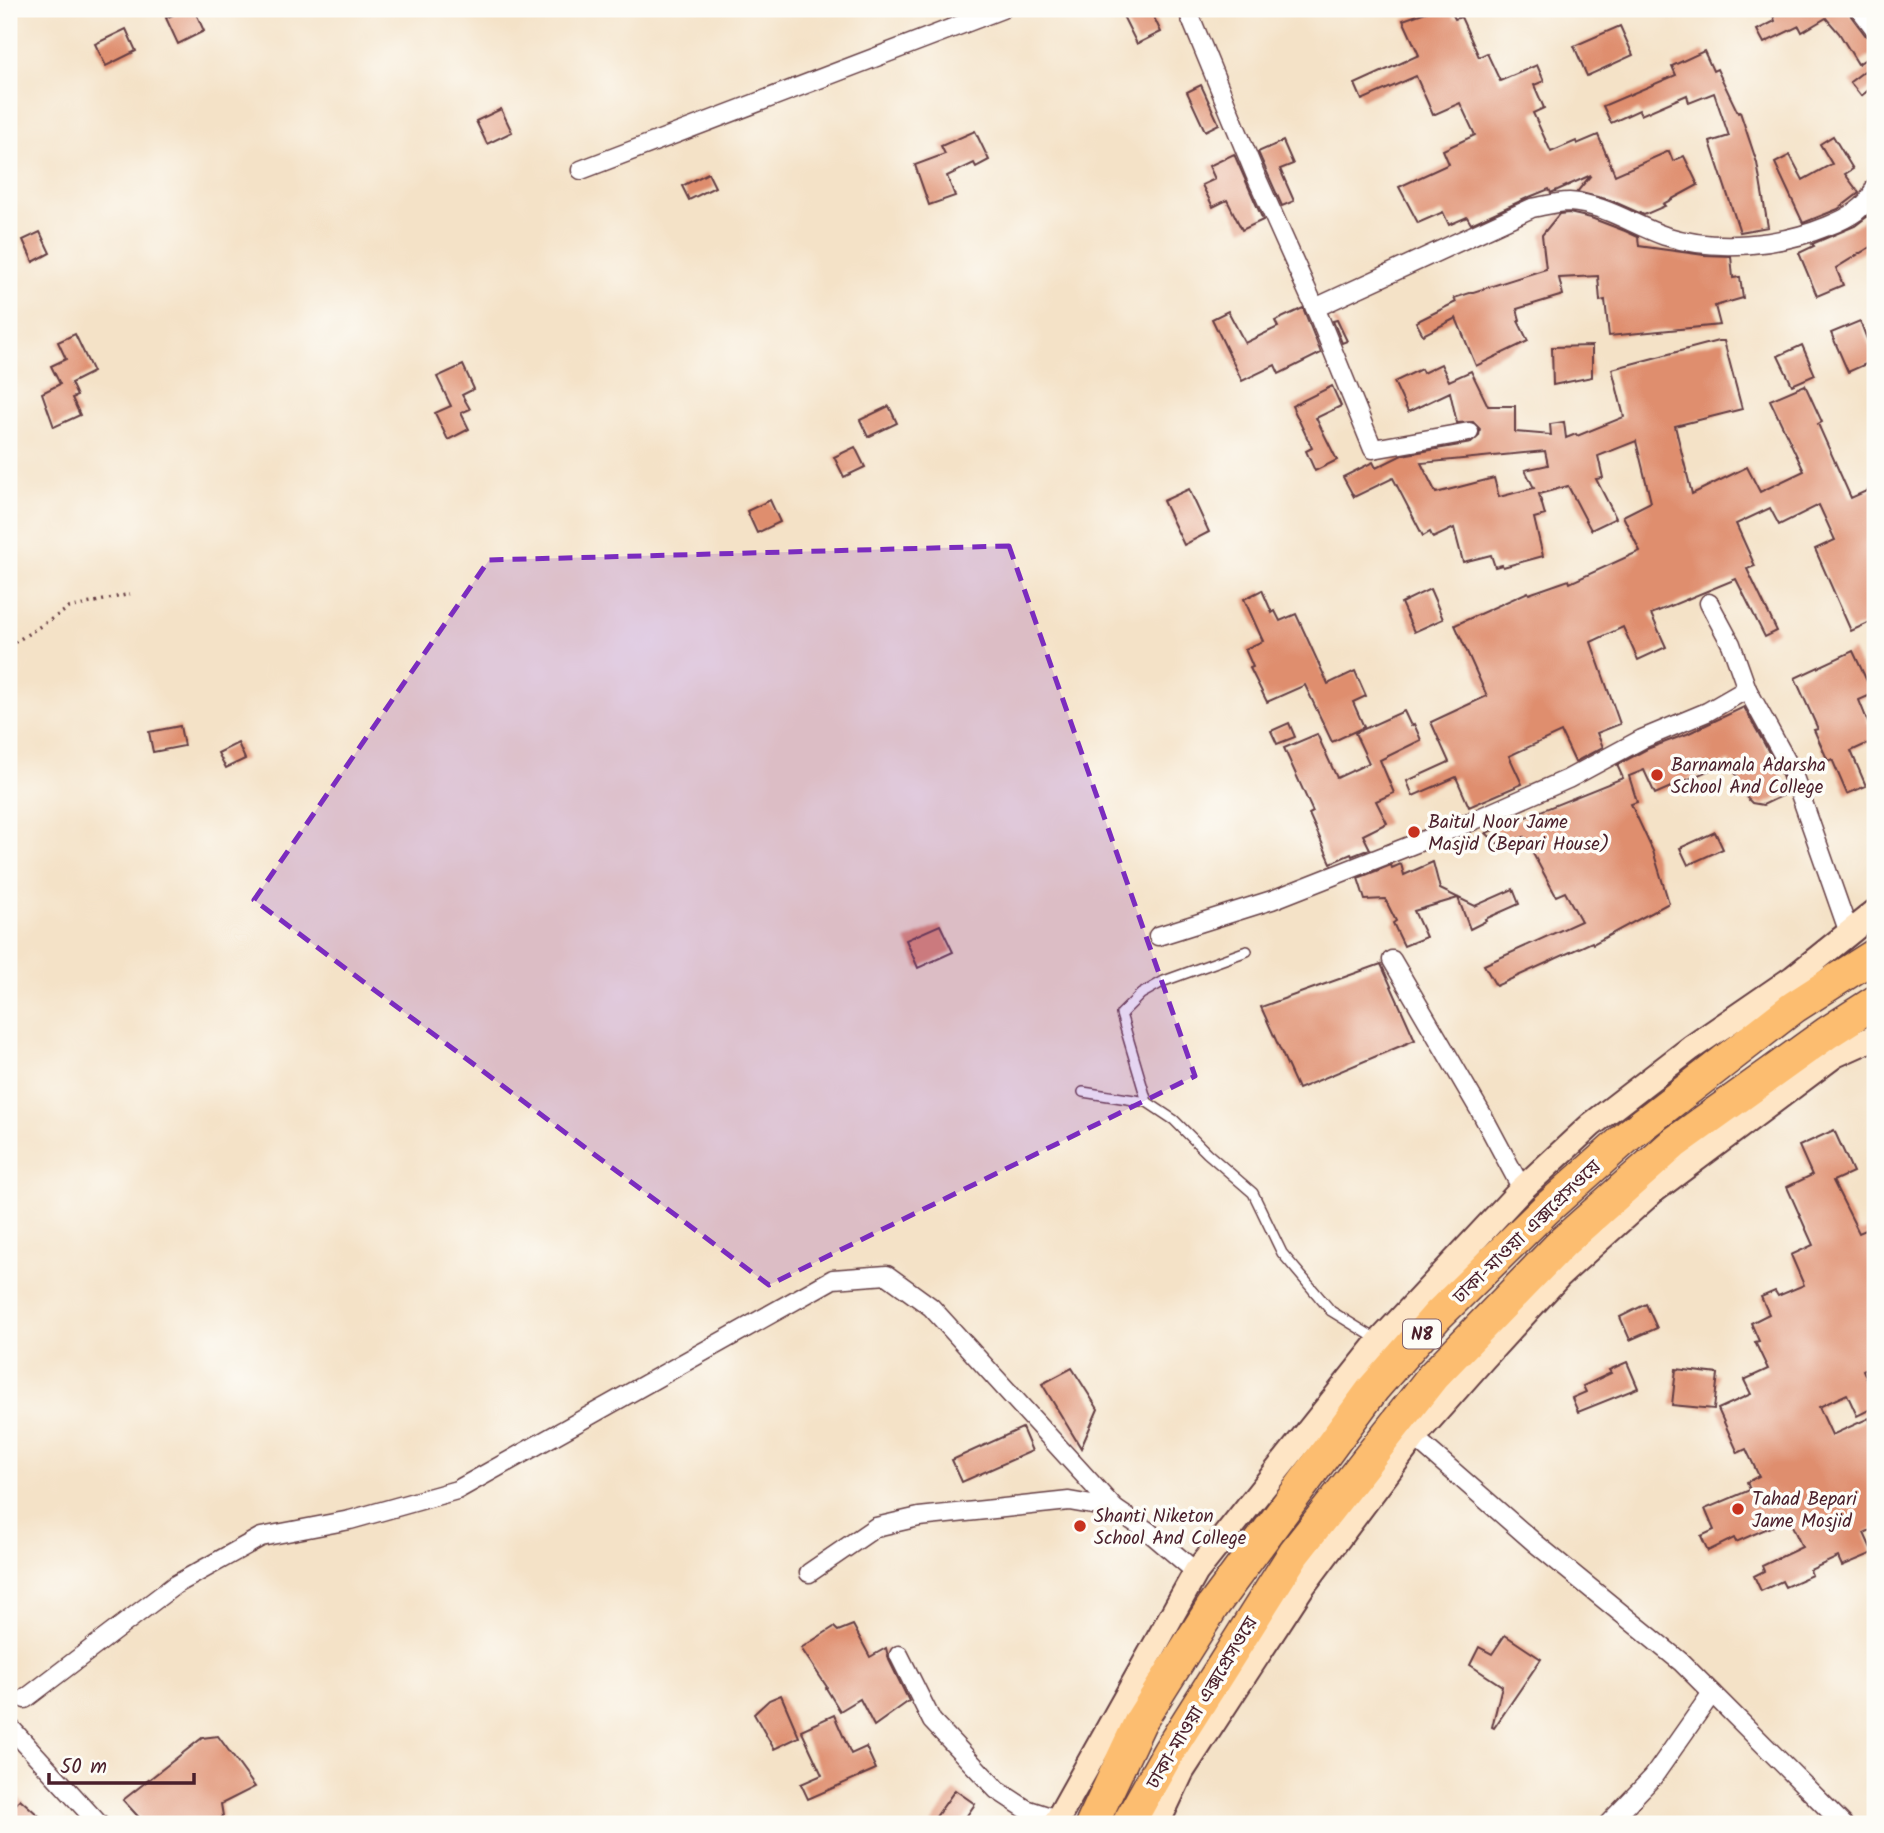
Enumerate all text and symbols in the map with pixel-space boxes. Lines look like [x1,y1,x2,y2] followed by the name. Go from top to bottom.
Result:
[1671,751,1826,803] place label: Barnamala Adarsha School And College
[1649,767,1665,783] marker: Barnamala Adarsha School And College
[1428,808,1609,860] place label: Baitul Noor Jame Masjid (Bepari House)
[1406,824,1422,840] marker: Baitul Noor Jame Masjid (Bepari House)
[1446,1153,1609,1312] street label: ঢাকা-মাওয়া এক্সপ্রেসওয়ে
[1403,1320,1441,1349] road number: N8
[1752,1485,1858,1537] place label: Tahad Bepari Jame Mosjid
[1730,1501,1746,1517] marker: Tahad Bepari Jame Mosjid
[1094,1502,1247,1554] place label: Shanti Niketon School And College
[1072,1518,1088,1534] marker: Shanti Niketon School And College
[1139,1610,1267,1796] street label: ঢাকা-মাওয়া এক্সপ্রেসওয়ে
[49,1742,194,1786] scale bar
[60,1751,107,1784] text: 50 m

